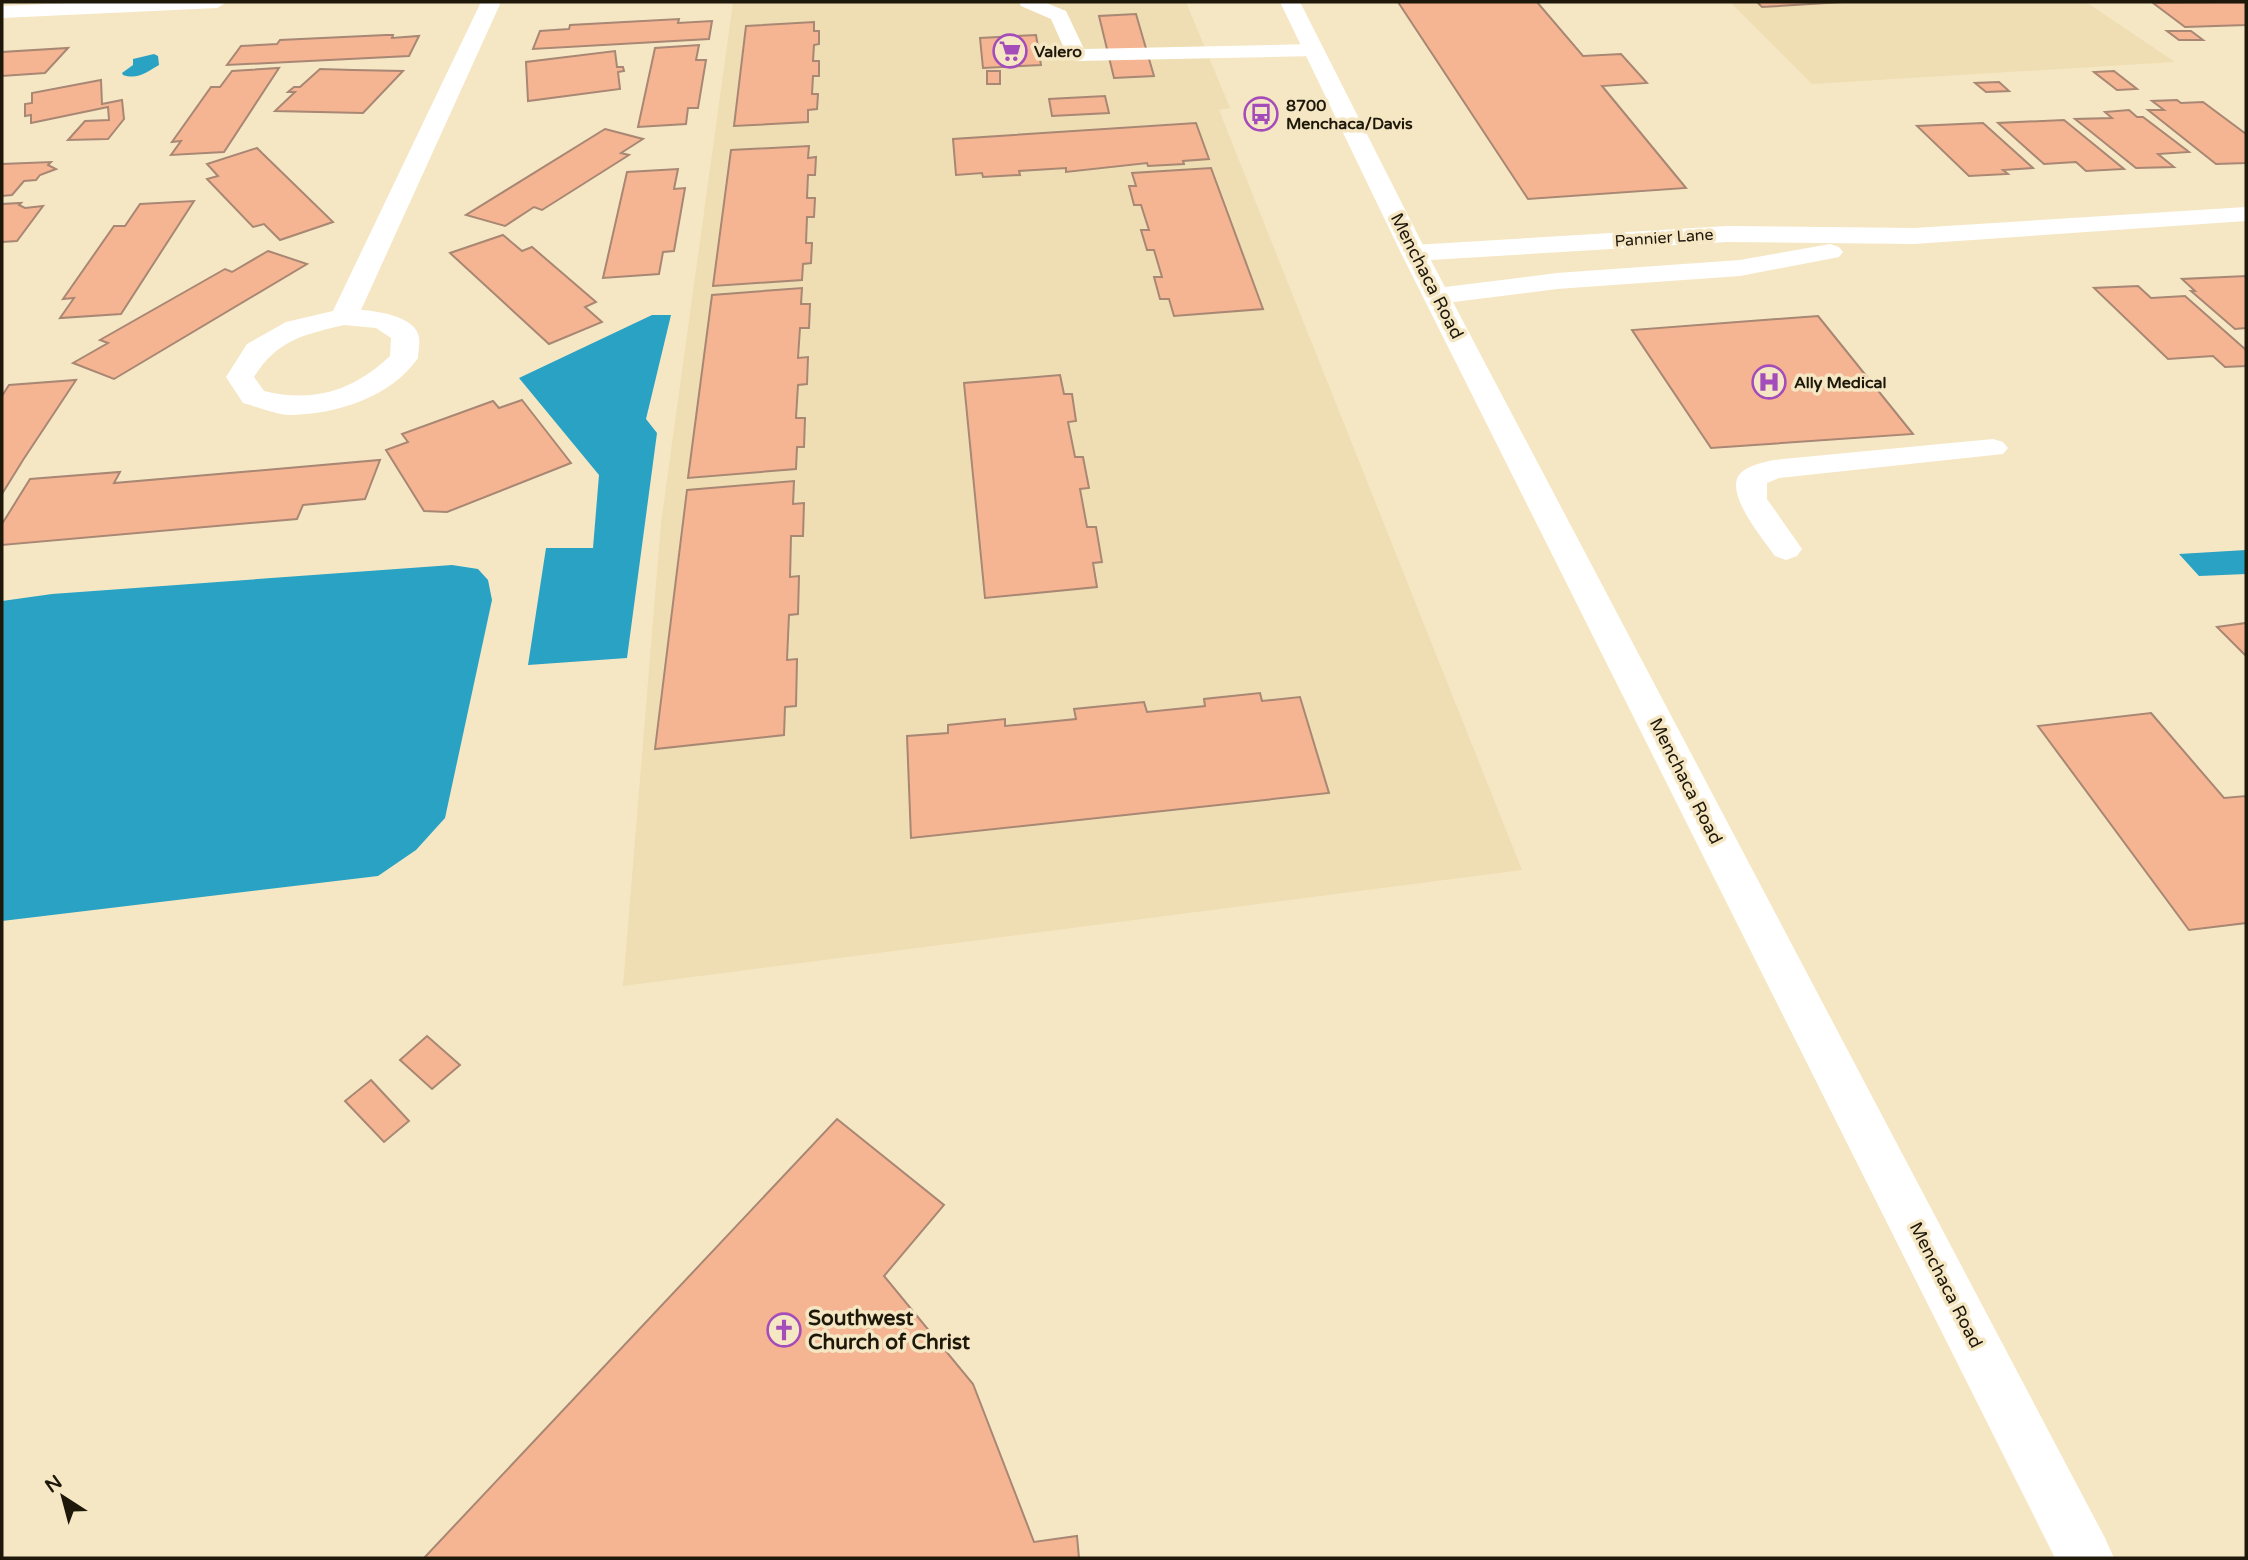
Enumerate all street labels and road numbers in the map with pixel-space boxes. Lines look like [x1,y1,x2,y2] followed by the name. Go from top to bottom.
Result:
[1386,209,1468,343] street label: Menchaca Road
[1614,225,1714,251] street label: Pannier Lane
[1645,714,1727,848] street label: Menchaca Road
[1905,1218,1987,1352] street label: Menchaca Road

